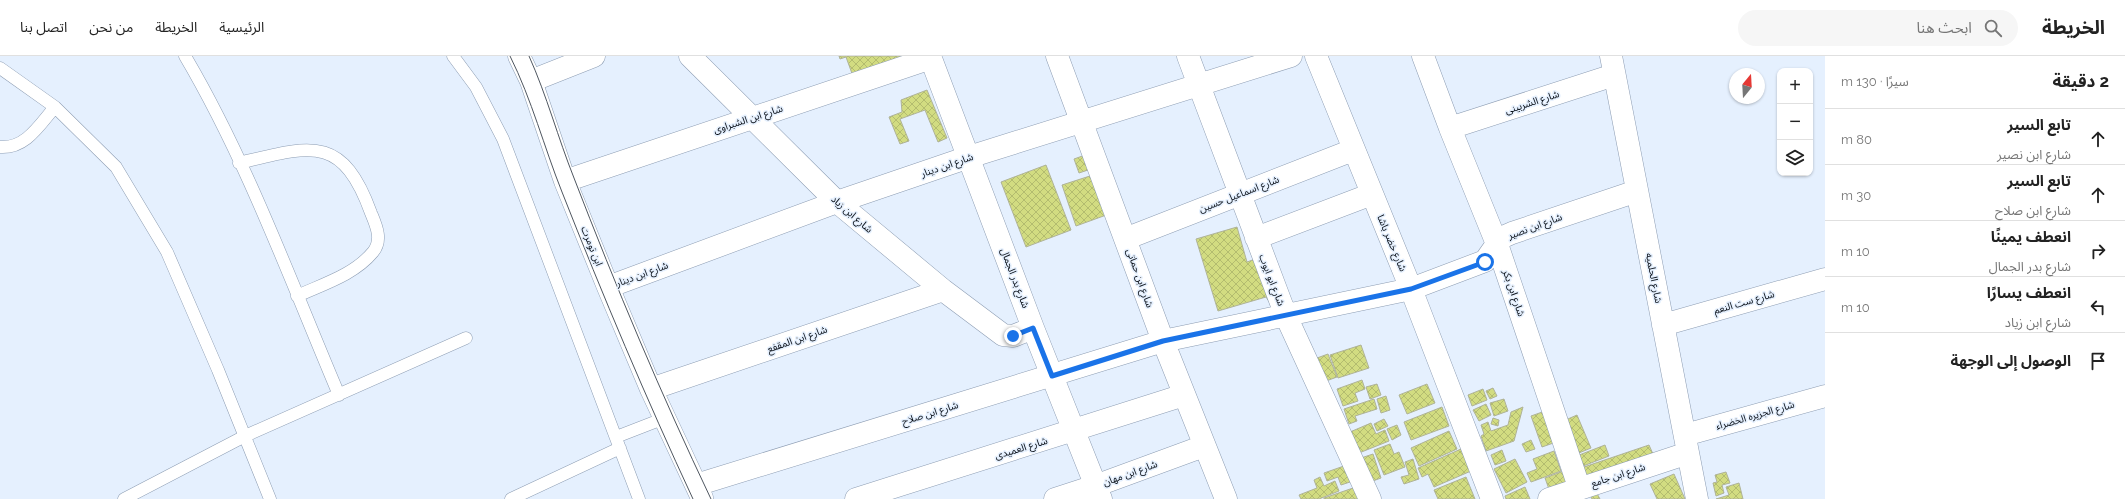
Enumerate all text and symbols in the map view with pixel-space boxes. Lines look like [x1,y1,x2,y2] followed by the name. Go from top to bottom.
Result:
[1738,10,2018,46] search box
[2042,16,2105,38] text: الخريطة
[1982,17,2004,39] icon: search
[20,19,67,35] text: اتصل بنا
[89,19,133,35] text: من نحن
[155,19,197,35] text: الخريطة
[219,19,264,35] text: الرئيسية
[1916,19,1972,37] text: ابحث هنا
[1729,68,1765,104] north arrow
[1777,68,1813,176] map controls
[1777,68,1813,104] button: +
[2053,71,2109,91] text: 2 دقيقة
[1841,74,1909,89] text: سيرًا · 130 m
[1503,88,1561,118] street label: شارع الشربينى
[712,103,785,137] street label: شارع ابن الشبراوى
[1777,104,1813,140] button: −
[2007,116,2071,134] text: تابع السير
[2087,128,2109,150] icon: ahead
[1841,132,1872,147] text: 80 m
[1777,140,1813,176] button: layers
[1997,147,2071,162] text: شارع ابن نصير
[918,151,975,181] street label: شارع ابن دينار
[2007,172,2071,190] text: تابع السير
[1197,174,1282,216] street label: شارع اسماعيل حسين
[2087,184,2109,206] icon: ahead
[1841,188,1871,203] text: 30 m
[828,193,875,236] street label: شارع ابن زياد
[1995,203,2071,218] text: شارع ابن صلاح
[1505,211,1564,243] street label: شارع ابن نصير
[1373,213,1409,274] street label: شارع خضر باشا
[578,225,605,268] street label: ابن تومرت
[1991,228,2071,246] text: انعطف يمينًا
[2087,240,2109,262] icon: right
[1841,244,1870,259] text: 10 m
[997,246,1032,310] street label: شارع بدر الجمال
[1122,247,1156,310] street label: شارع ابن حماتى
[1642,252,1664,304] street label: شارع الحلميه
[1255,253,1287,308] street label: شارع ابو ايوب
[1476,253,1494,271] route start
[613,259,670,291] street label: شارع ابن دينار
[1989,259,2071,274] text: شارع بدر الجمال
[1499,267,1527,319] street label: شارع ابن بكر
[1987,284,2071,302] text: انعطف يسارًا
[1712,288,1776,318] street label: شارع ست النعم
[2087,296,2109,318] icon: left
[1841,300,1870,315] text: 10 m
[2005,315,2071,330] text: شارع ابن زياد
[765,324,829,356] street label: شارع ابن المقفع
[1004,327,1022,345] route end
[2087,350,2109,372] icon: arrive
[1951,352,2071,370] text: الوصول إلى الوجهة
[1714,398,1796,433] street label: شارع الجزيره الخضراء
[900,399,960,429] street label: شارع ابن صلاح
[993,435,1049,463] street label: شارع العميدى
[1101,458,1160,490] street label: شارع ابن مهان
[1590,461,1647,491] street label: شارع ابن جامع

